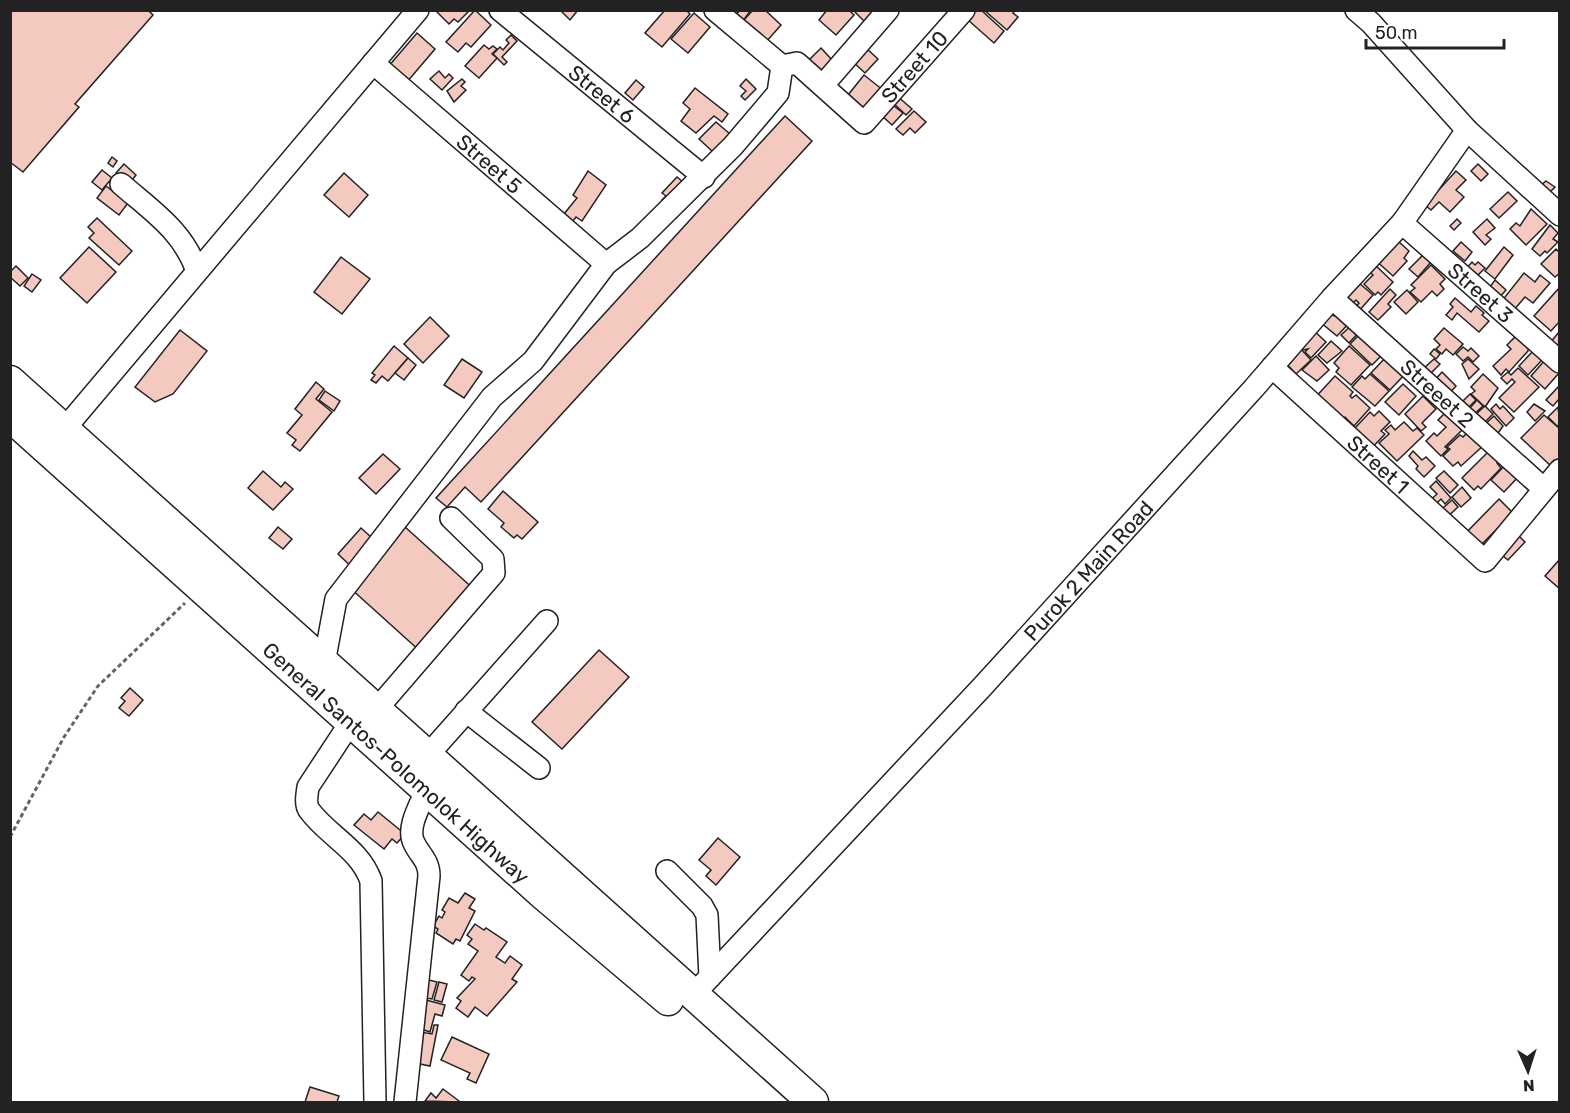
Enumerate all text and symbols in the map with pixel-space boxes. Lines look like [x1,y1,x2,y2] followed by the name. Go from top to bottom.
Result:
[1366,12,1504,50] scale bar
[1375,22,1418,44] text: 50 m
[875,25,953,108] street label: Street 10
[564,59,640,128] street label: Street 6
[452,129,527,199] street label: Street 5
[1443,257,1519,328] street label: Street 3
[1396,354,1479,432] street label: Streeet 2
[1342,430,1415,498] street label: Street 1
[1018,495,1158,646] street label: Purok 2 Main Road
[258,637,535,889] street label: General Santos-Polomolok Highway
[1498,1041,1558,1101] north arrow
[1523,1076,1535,1095] text: N

